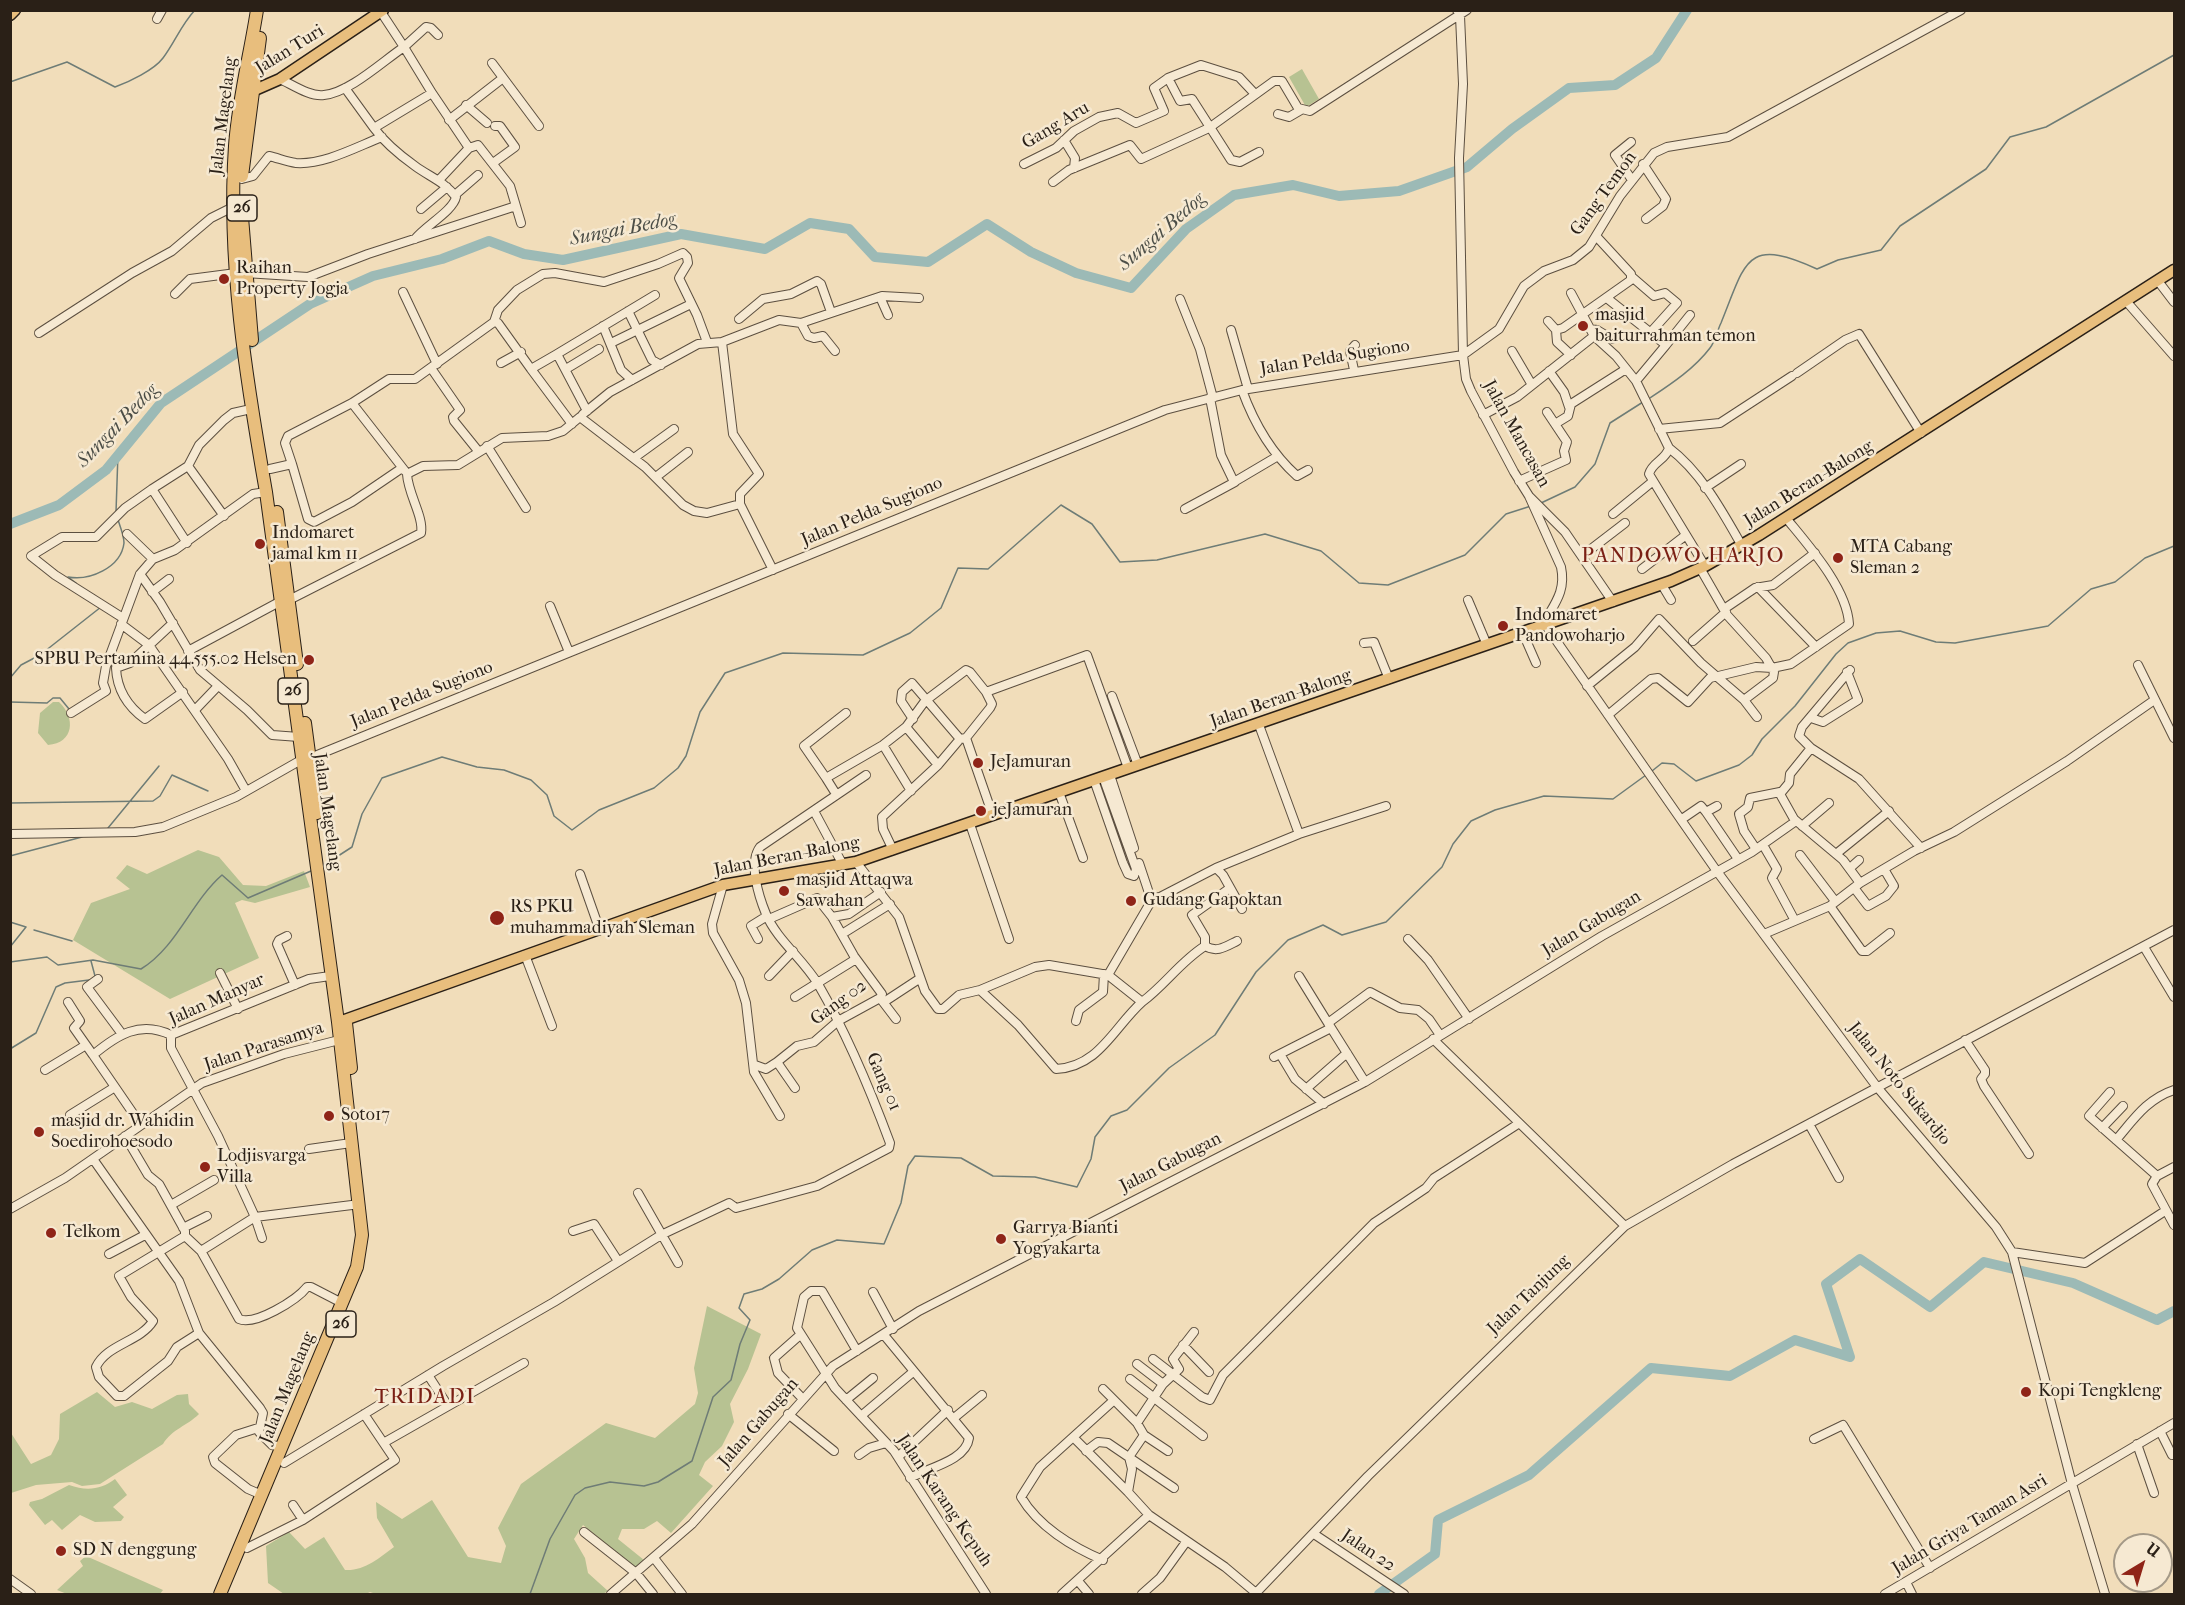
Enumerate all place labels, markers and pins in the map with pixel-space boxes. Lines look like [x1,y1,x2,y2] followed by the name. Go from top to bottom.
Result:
[236,258,348,300] place label: Raihan Property Jogja
[217,272,231,286] marker: Raihan Property Jogja
[1595,305,1756,348] place label: masjid baiturrahman temon
[1576,319,1590,333] marker: masjid baiturrahman temon
[272,523,358,566] place label: Indomaret jamal km 11
[253,537,267,551] marker: Indomaret jamal km 11
[1850,537,1952,580] place label: MTA Cabang Sleman 2
[1831,551,1845,565] marker: MTA Cabang Sleman 2
[1515,605,1625,648] place label: Indomaret Pandowoharjo
[1496,619,1510,633] marker: Indomaret Pandowoharjo
[35,649,297,671] place label: SPBU Pertamina 44.555.02 Helsen
[302,653,316,667] marker: SPBU Pertamina 44.555.02 Helsen
[990,752,1071,774] place label: JeJamuran
[971,756,985,770] marker: JeJamuran
[993,800,1072,822] place label: jeJamuran
[974,804,988,818] marker: jeJamuran
[796,870,913,912] place label: masjid Attaqwa Sawahan
[777,884,791,898] marker: masjid Attaqwa Sawahan
[1143,890,1282,912] place label: Gudang Gapoktan
[1124,894,1138,908] marker: Gudang Gapoktan
[510,897,695,940] place label: RS PKU muhammadiyah Sleman
[488,909,506,927] marker: RS PKU muhammadiyah Sleman
[341,1105,390,1127] place label: Soto17
[322,1109,336,1123] marker: Soto17
[51,1111,194,1154] place label: masjid dr. Wahidin Soedirohoesodo
[32,1125,46,1139] marker: masjid dr. Wahidin Soedirohoesodo
[217,1146,306,1188] place label: Lodjisvarga Villa
[198,1160,212,1174] marker: Lodjisvarga Villa
[1013,1218,1118,1260] place label: Garrya Bianti Yogyakarta
[63,1222,120,1244] place label: Telkom
[44,1226,58,1240] marker: Telkom
[994,1232,1008,1246] marker: Garrya Bianti Yogyakarta
[2038,1381,2161,1403] place label: Kopi Tengkleng
[2019,1385,2033,1399] marker: Kopi Tengkleng
[73,1540,196,1562] place label: SD N denggung
[54,1544,68,1558] marker: SD N denggung

